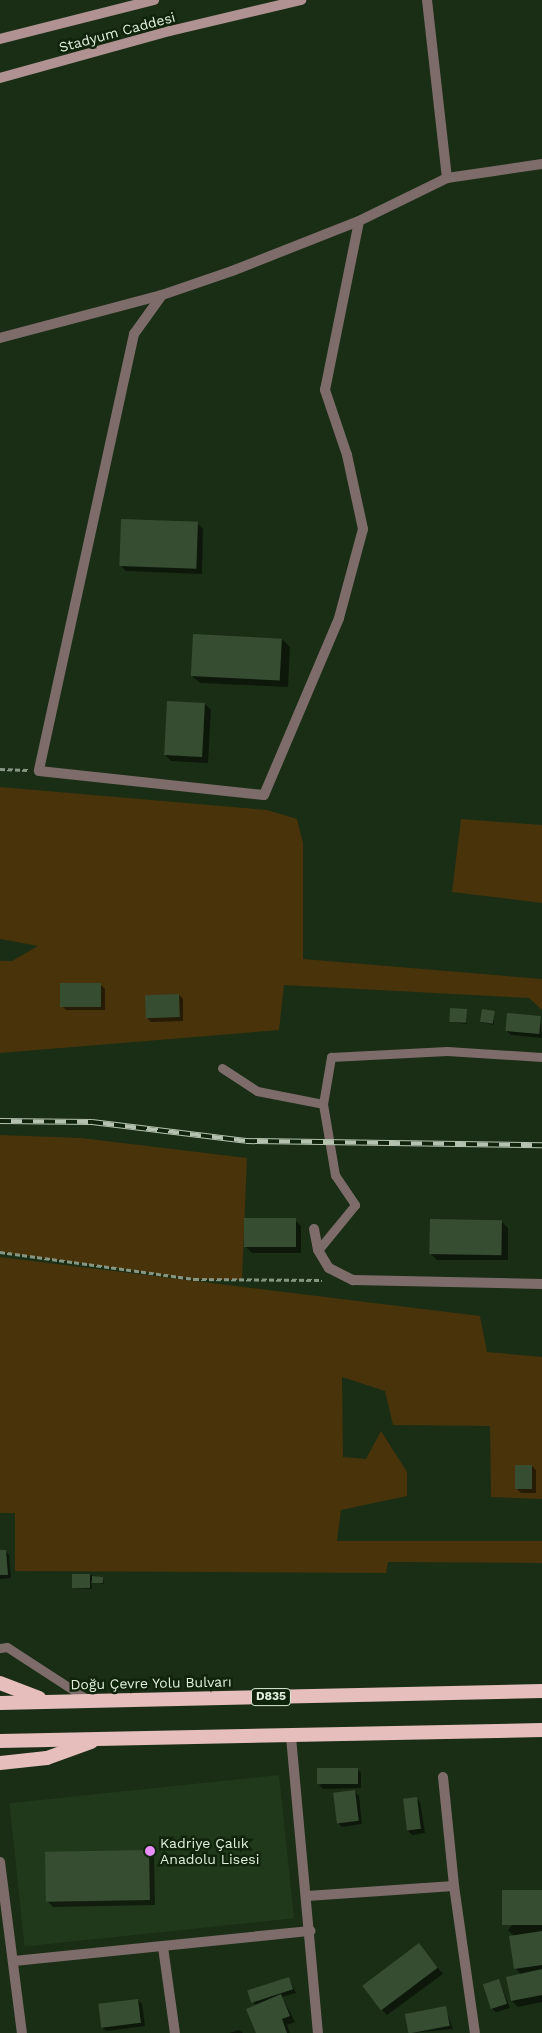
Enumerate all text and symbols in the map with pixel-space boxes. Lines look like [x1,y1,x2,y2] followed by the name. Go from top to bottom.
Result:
[57,8,177,56] street label: Stadyum Caddesi
[70,1673,232,1693] street label: Doğu Çevre Yolu Bulvarı
[250,1688,292,1706] road number: D835
[160,1835,259,1868] place label: Kadriye Çalık Anadolu Lisesi
[144,1845,156,1857] marker: Kadriye Çalık Anadolu Lisesi

